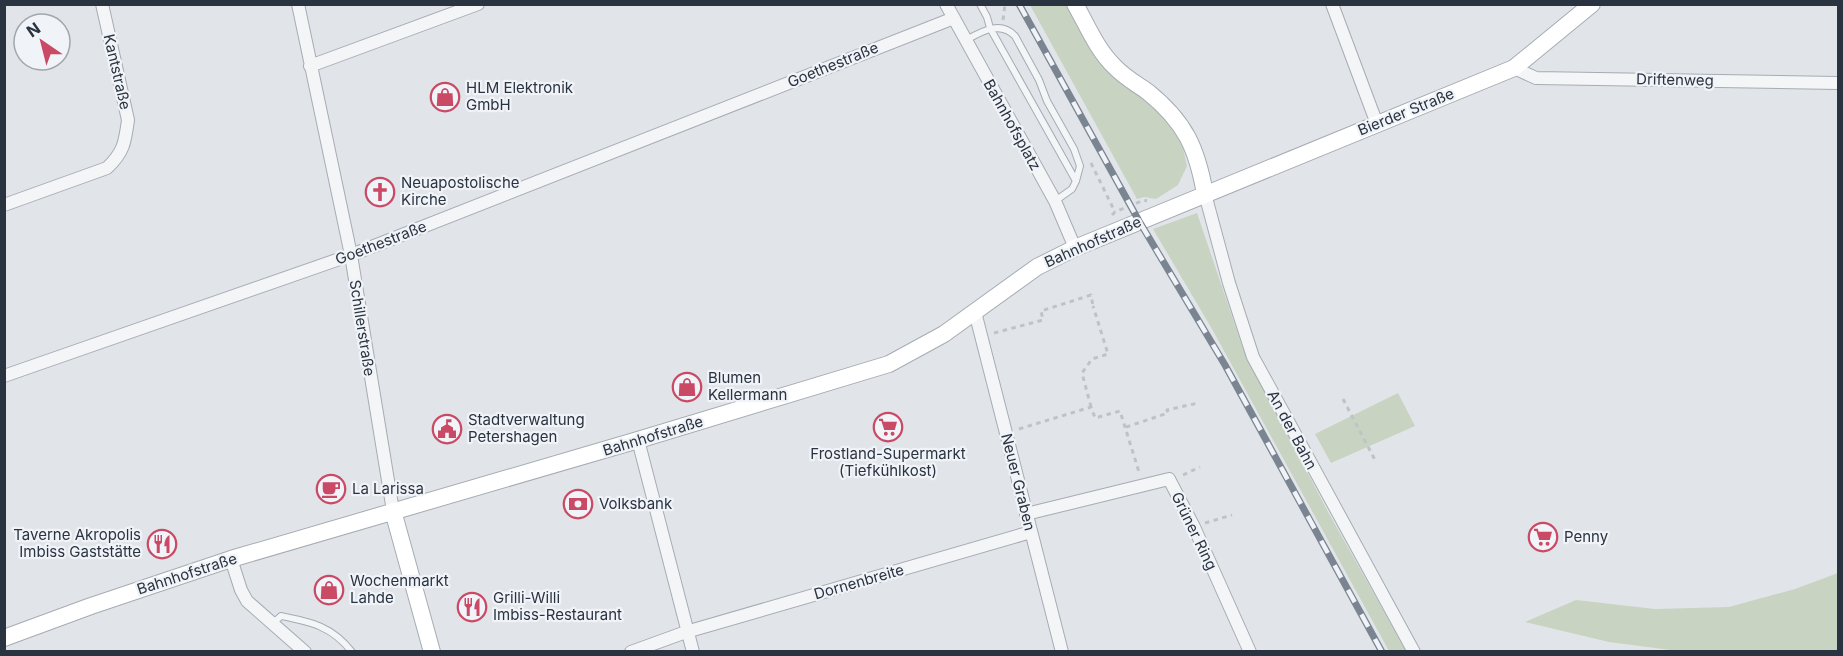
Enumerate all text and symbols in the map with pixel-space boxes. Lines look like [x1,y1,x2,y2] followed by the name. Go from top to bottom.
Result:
[12,12,72,72] north arrow
[23,18,44,41] text: N
[100,32,135,112] street label: Kantstraße
[785,38,881,91] street label: Goethestraße
[1636,69,1714,90] street label: Driftenweg
[980,76,1045,174] street label: Bahnhofsplatz
[466,78,574,114] place label: HLM Elektronik GmbH
[429,81,461,113] shop icon: HLM Elektronik GmbH
[1355,84,1457,139] street label: Bierder Straße
[401,173,520,209] place label: Neuapostolische Kirche
[364,176,396,208] church icon: Neuapostolische Kirche
[1041,212,1144,271] street label: Bahnhofstraße
[332,216,429,269] street label: Goethestraße
[346,278,379,377] street label: Schillerstraße
[708,368,787,404] place label: Blumen Kellermann
[671,371,703,403] shop icon: Blumen Kellermann
[1264,387,1321,473] street label: An der Bahn
[468,410,585,446] place label: Stadtverwaltung Petershagen
[600,411,705,460] street label: Bahnhofstraße
[872,411,904,443] supermarket icon: Frostland-Supermarkt (Tiefkühlkost)
[431,413,463,445] public building icon: Stadtverwaltung Petershagen
[997,431,1040,532] street label: Neuer Graben
[810,444,966,480] place label: Frostland-Supermarkt (Tiefkühlkost)
[315,473,347,505] cafe icon: La Larissa
[352,479,424,498] place label: La Larissa
[562,488,594,520] bank icon: Volksbank
[1167,489,1222,573] street label: Grüner Ring
[599,494,673,513] place label: Volksbank
[1527,521,1559,553] supermarket icon: Penny
[13,525,141,561] place label: Taverne Akropolis Imbiss Gaststätte
[1564,527,1609,546] place label: Penny
[146,528,178,560] restaurant icon: Taverne Akropolis Imbiss Gaststätte
[134,548,239,599] street label: Bahnhofstraße
[812,560,906,603] street label: Dornenbreite
[350,571,449,607] place label: Wochenmarkt Lahde
[313,574,345,606] shop icon: Wochenmarkt Lahde
[493,588,622,624] place label: Grilli-Willi Imbiss-Restaurant
[456,591,488,623] restaurant icon: Grilli-Willi Imbiss-Restaurant

